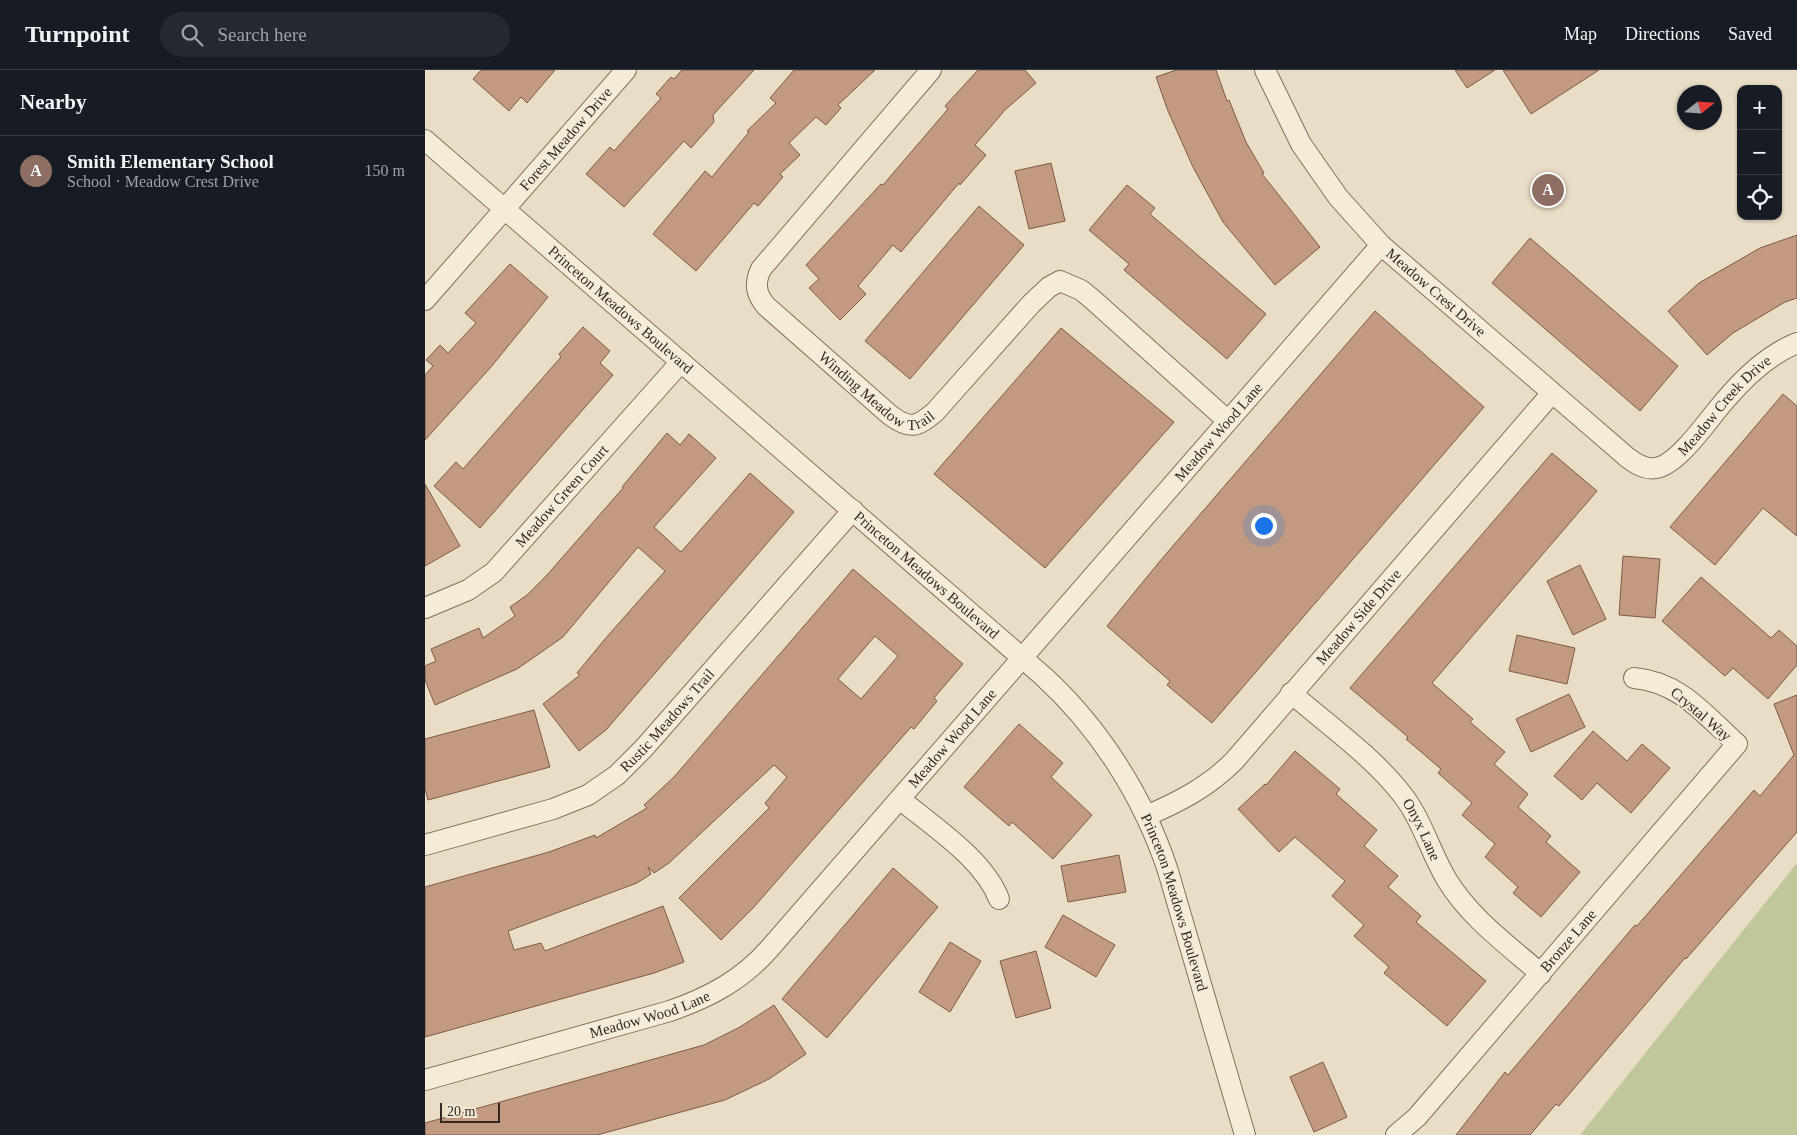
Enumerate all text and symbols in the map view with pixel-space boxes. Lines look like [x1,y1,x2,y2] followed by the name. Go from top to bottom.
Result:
[160,12,510,57] search box
[25,21,130,47] text: Turnpoint
[178,21,206,49] icon: search
[218,24,307,45] text: Search here
[1564,24,1597,44] text: Map
[1625,24,1700,44] text: Directions
[1728,24,1772,44] text: Saved
[516,84,615,194] street label: Forest Meadow Drive
[1677,85,1722,130] north arrow
[1737,85,1782,220] map controls
[1737,85,1782,130] button: +
[20,90,87,114] text: Nearby
[1737,130,1782,175] button: −
[67,151,274,172] text: Smith Elementary School
[30,162,42,179] text: A
[365,162,405,179] text: 150 m
[1532,171,1564,209] pin: A
[67,173,259,190] text: School · Meadow Crest Drive
[1737,175,1782,220] button: locate
[545,243,697,377] street label: Princeton Meadows Boulevard
[1383,245,1489,340] street label: Meadow Crest Drive
[816,348,938,433] street label: Winding Meadow Trail
[1675,352,1774,459] street label: Meadow Creek Drive
[1171,379,1266,484] street label: Meadow Wood Lane
[512,441,612,550] street label: Meadow Green Court
[851,508,1002,642] street label: Princeton Meadows Boulevard
[1251,513,1277,539] your location
[1313,566,1404,668] street label: Meadow Side Drive
[617,666,717,775] street label: Rustic Meadows Trail
[1668,684,1735,744] street label: Crystal Way
[905,686,1000,791] street label: Meadow Wood Lane
[1399,795,1444,863] street label: Onyx Lane
[1138,811,1211,994] street label: Princeton Meadows Boulevard
[1537,906,1600,975] street label: Bronze Lane
[588,988,713,1041] street label: Meadow Wood Lane
[440,1100,500,1123] scale bar
[447,1104,475,1119] text: 20 m

